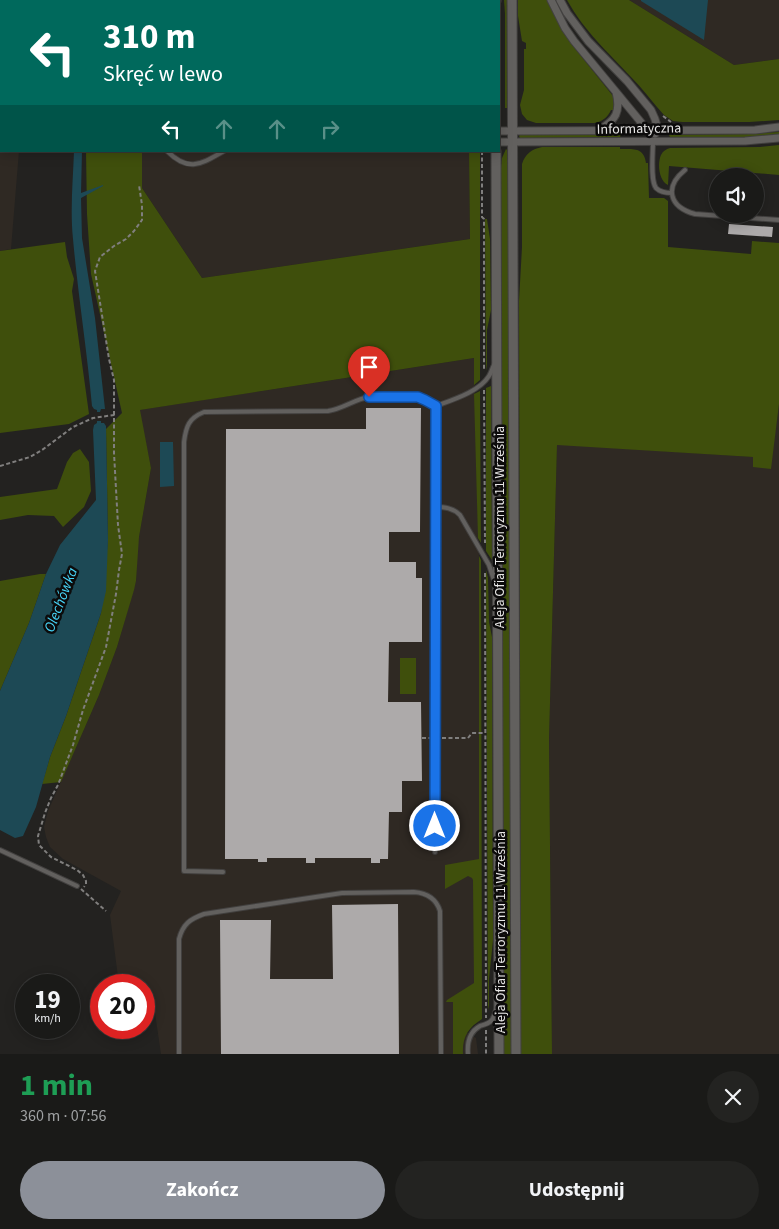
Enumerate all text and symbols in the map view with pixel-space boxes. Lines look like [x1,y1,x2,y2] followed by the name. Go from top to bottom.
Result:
[103,12,195,62] text: 310 m
[20,20,85,85] icon: left
[103,58,223,90] text: Skręć w lewo
[157,115,185,143] icon: left
[210,115,238,143] icon: ahead
[263,115,291,143] icon: ahead
[316,115,344,143] icon: right
[597,118,681,140] street label: Informatyczna
[709,168,764,223] map controls
[709,168,764,223] button: sound
[348,346,390,397] pin
[355,353,383,381] icon: arrive
[490,426,510,628] street label: Aleja Ofiar Terroryzmu 11 Września
[39,565,83,635] water label: Olechówka
[408,799,460,851] position arrow
[491,831,511,1033] street label: Aleja Ofiar Terroryzmu 11 Września
[90,974,155,1039] speed limit sign: 20
[34,982,61,1018] text: 19
[34,1010,61,1027] text: km/h
[20,1064,93,1107] text: 1 min
[707,1071,759,1123] button: close
[20,1105,107,1127] text: 360 m · 07:56
[20,1161,385,1219] button: Zakończ
[395,1161,759,1219] button: Udostępnij

